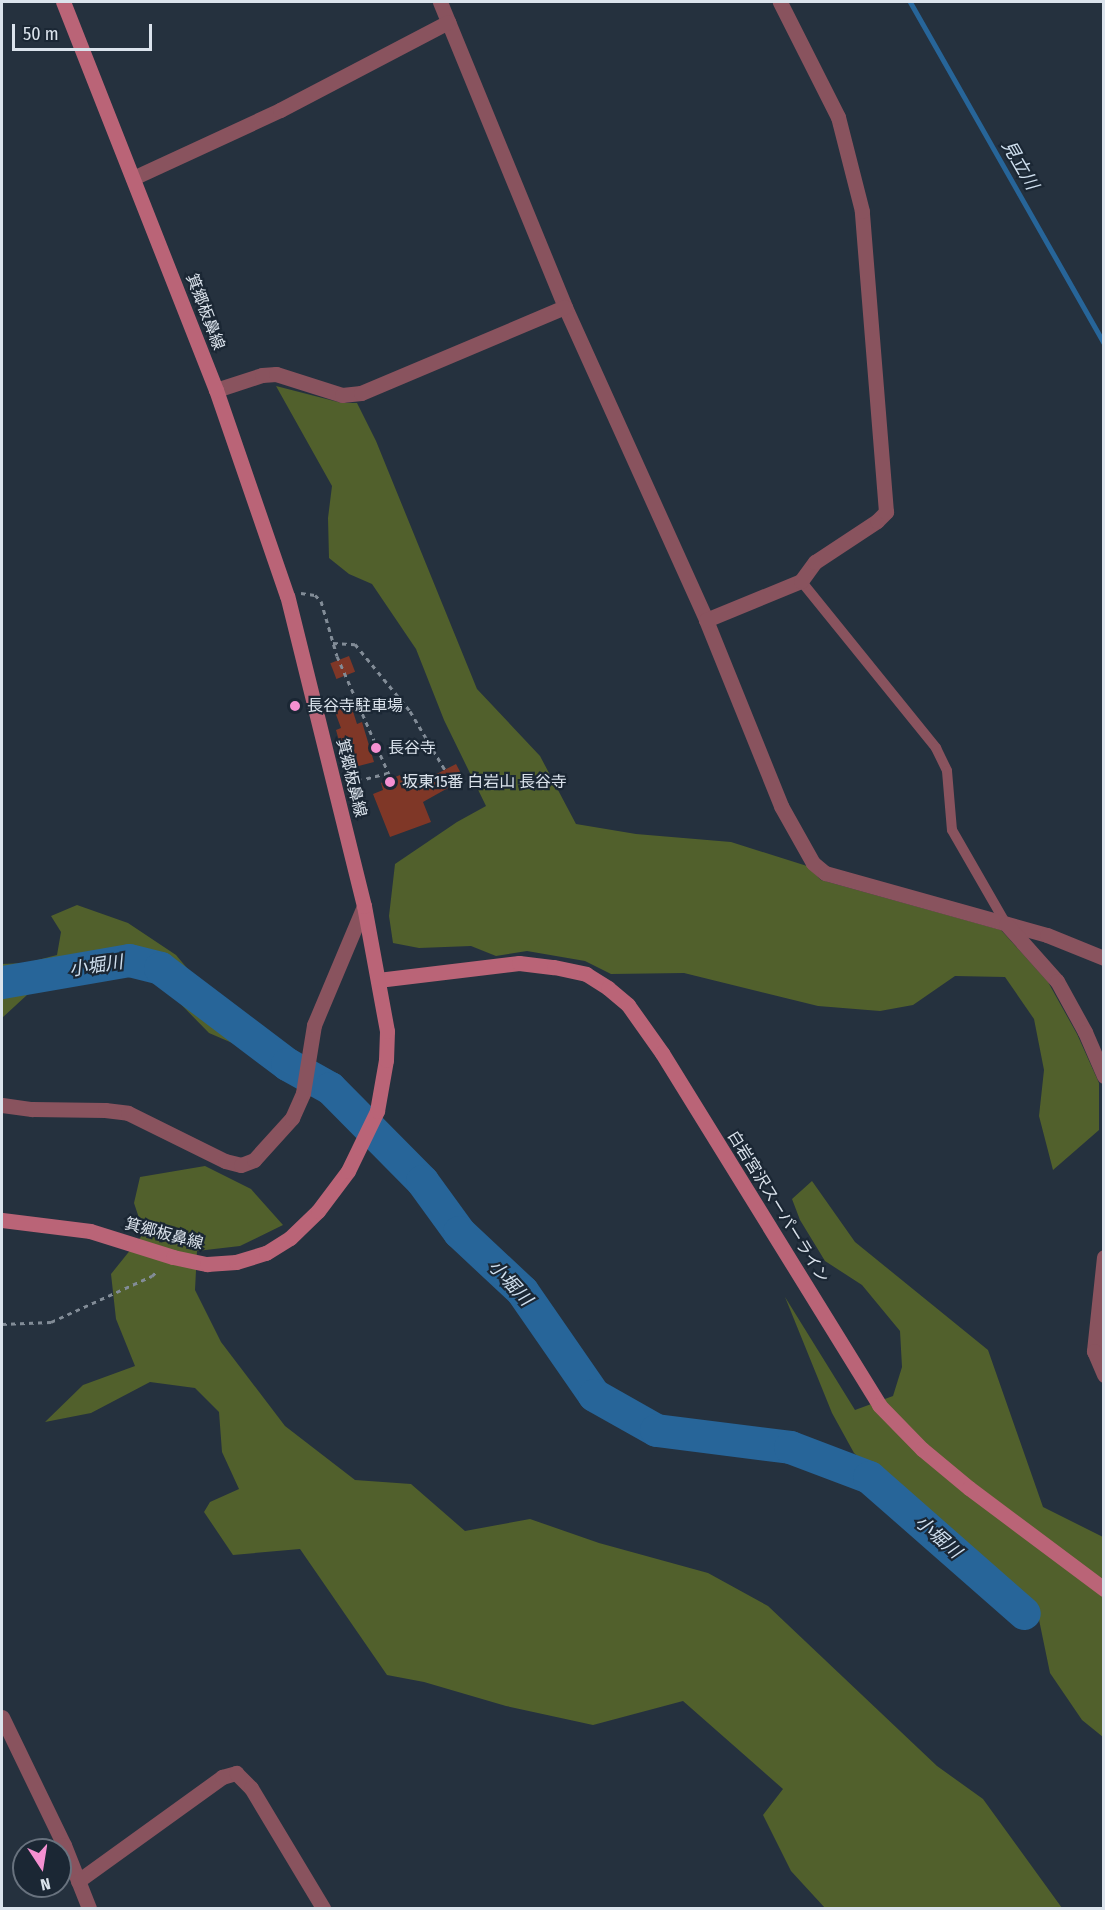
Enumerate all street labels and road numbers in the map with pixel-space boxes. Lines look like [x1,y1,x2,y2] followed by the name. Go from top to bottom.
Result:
[182,271,228,353] street label: 箕郷板鼻線
[332,737,370,819] street label: 箕郷板鼻線
[723,1127,833,1287] street label: 白岩宮沢スーパーライン
[123,1214,205,1254] street label: 箕郷板鼻線

